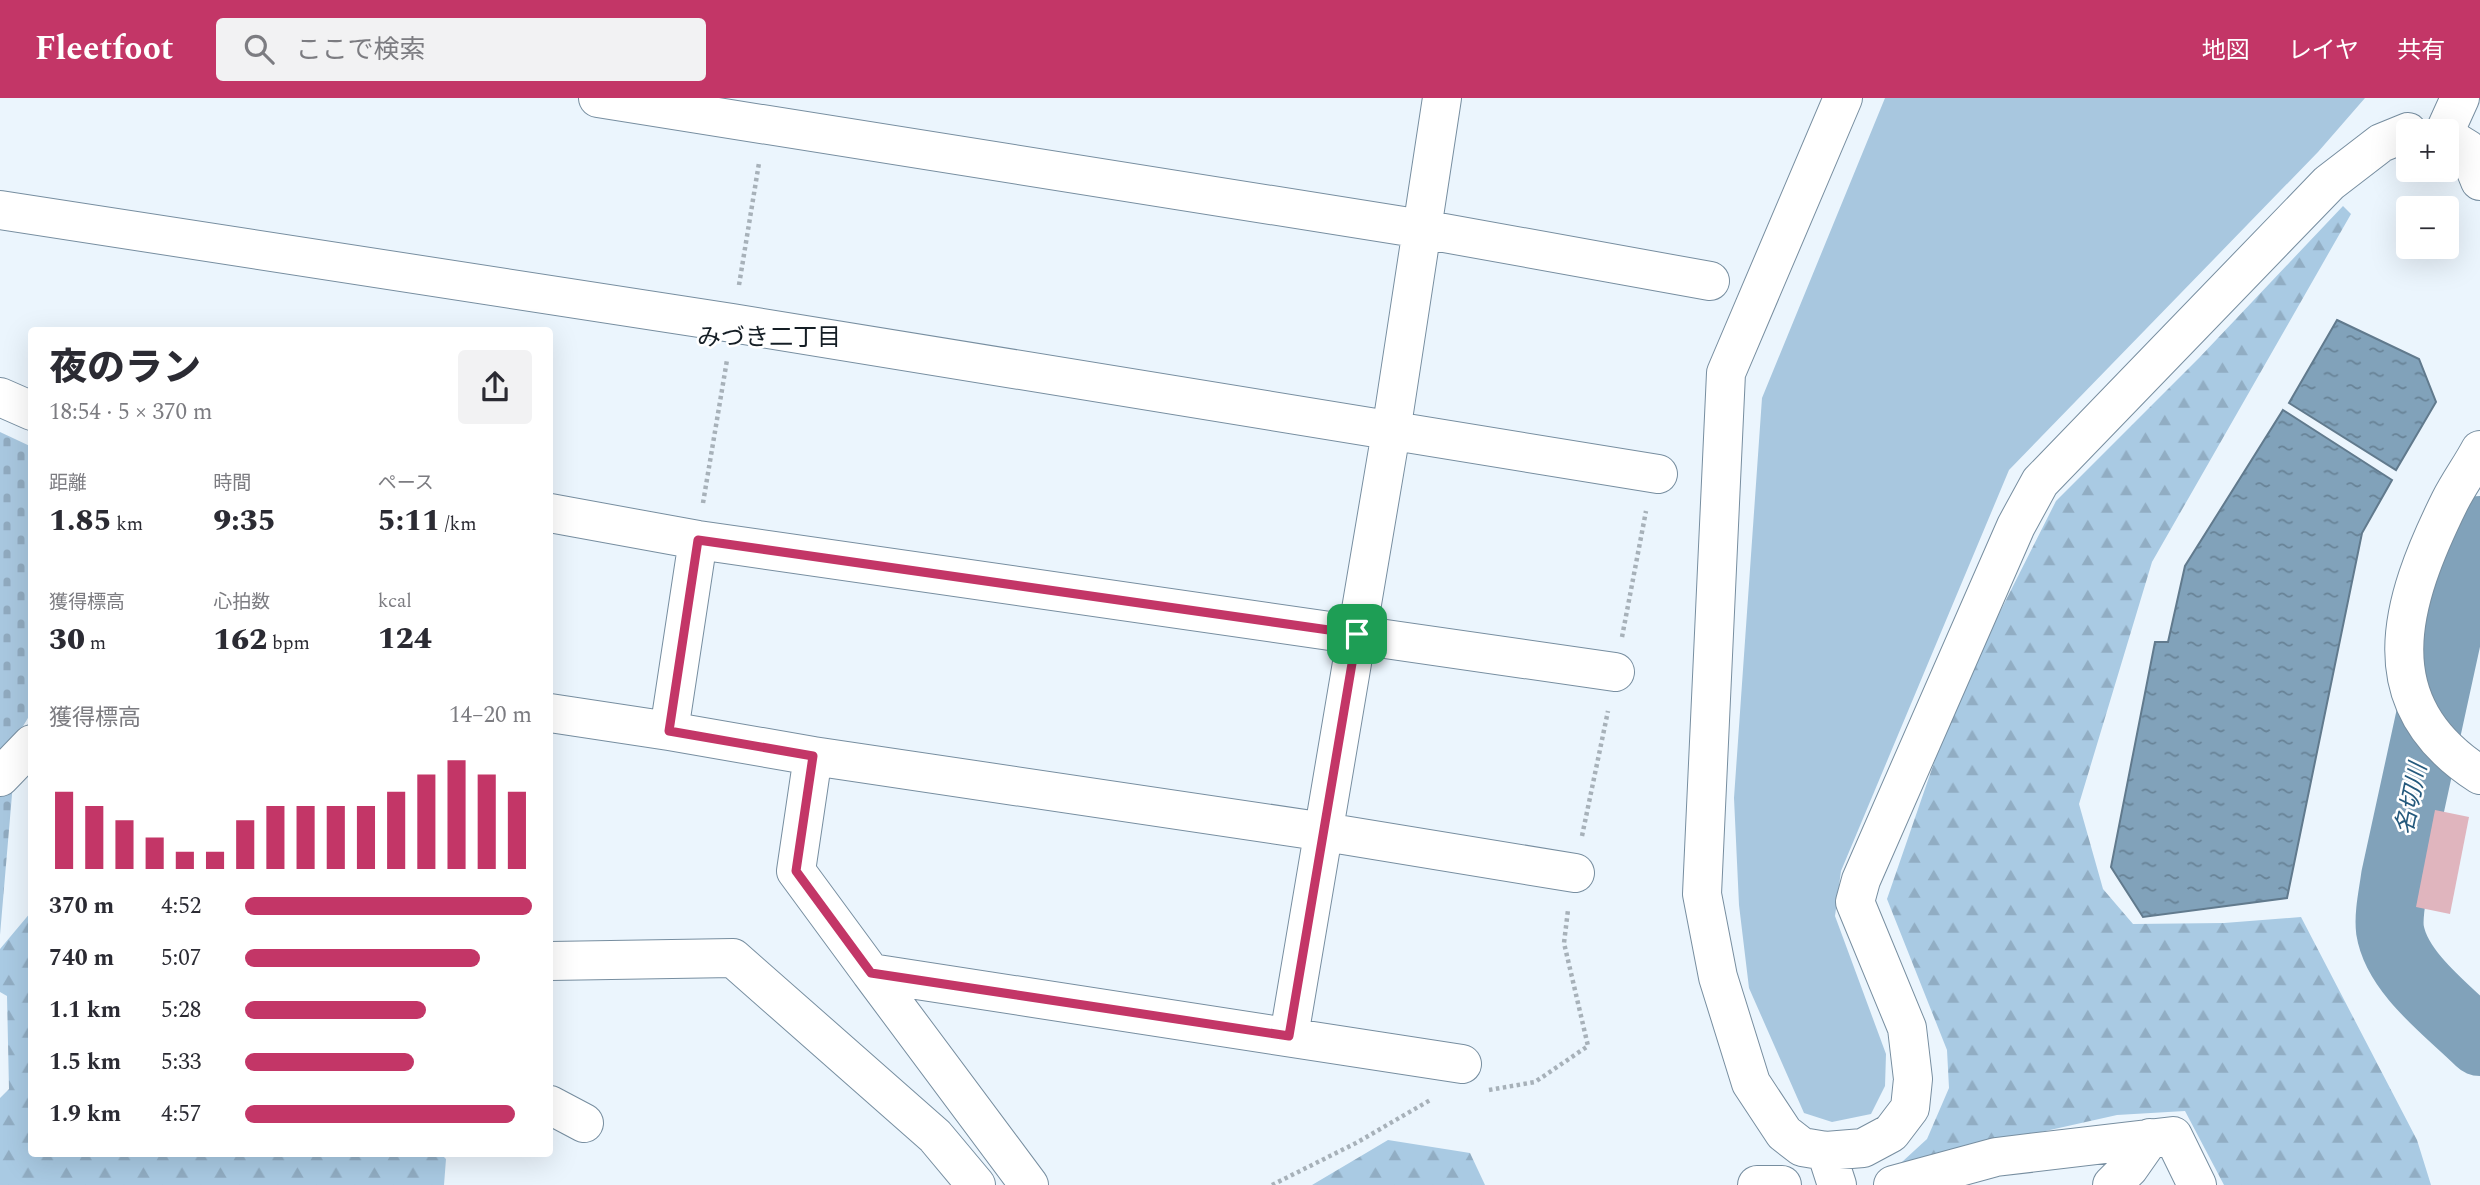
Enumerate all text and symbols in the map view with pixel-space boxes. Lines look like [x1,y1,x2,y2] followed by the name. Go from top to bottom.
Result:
[216,18,706,81] search box
[35,24,174,74] text: Fleetfoot
[240,30,278,68] icon: search
[296,30,426,70] text: ここで検索
[2202,33,2250,69] text: 地図
[2288,33,2359,69] text: レイヤ
[2397,33,2445,69] text: 共有
[2396,119,2459,259] map controls
[2396,119,2459,182] button: +
[2396,196,2459,259] button: −
[697,320,841,356] district label: みづき二丁目
[49,340,201,398] text: 夜のラン
[458,350,532,424] button: share
[49,395,213,430] text: 18:54 · 5 × 370 m
[49,469,87,498] text: 距離
[213,469,251,498] text: 時間
[378,469,434,498] text: ペース
[49,498,111,544] text: 1.85
[213,498,276,544] text: 9:35
[378,498,440,544] text: 5:11
[111,510,143,539] text: km
[440,510,477,539] text: /km
[378,587,412,616] text: kcal
[49,588,125,617] text: 獲得標高
[213,588,270,617] text: 心拍数
[1327,604,1387,664] pin
[1338,615,1376,653] icon: arrive
[378,616,432,662] text: 124
[49,617,85,663] text: 30
[213,617,267,663] text: 162
[85,629,106,658] text: m
[267,629,310,658] text: bpm
[449,698,532,733] text: 14–20 m
[49,701,141,736] text: 獲得標高
[2387,757,2438,838] water label: 名切川
[49,889,114,924] text: 370 m
[161,889,201,924] text: 4:52
[49,941,114,976] text: 740 m
[161,941,201,976] text: 5:07
[49,993,121,1028] text: 1.1 km
[161,993,201,1028] text: 5:28
[49,1045,121,1080] text: 1.5 km
[161,1045,201,1080] text: 5:33
[49,1097,121,1132] text: 1.9 km
[161,1097,201,1132] text: 4:57

